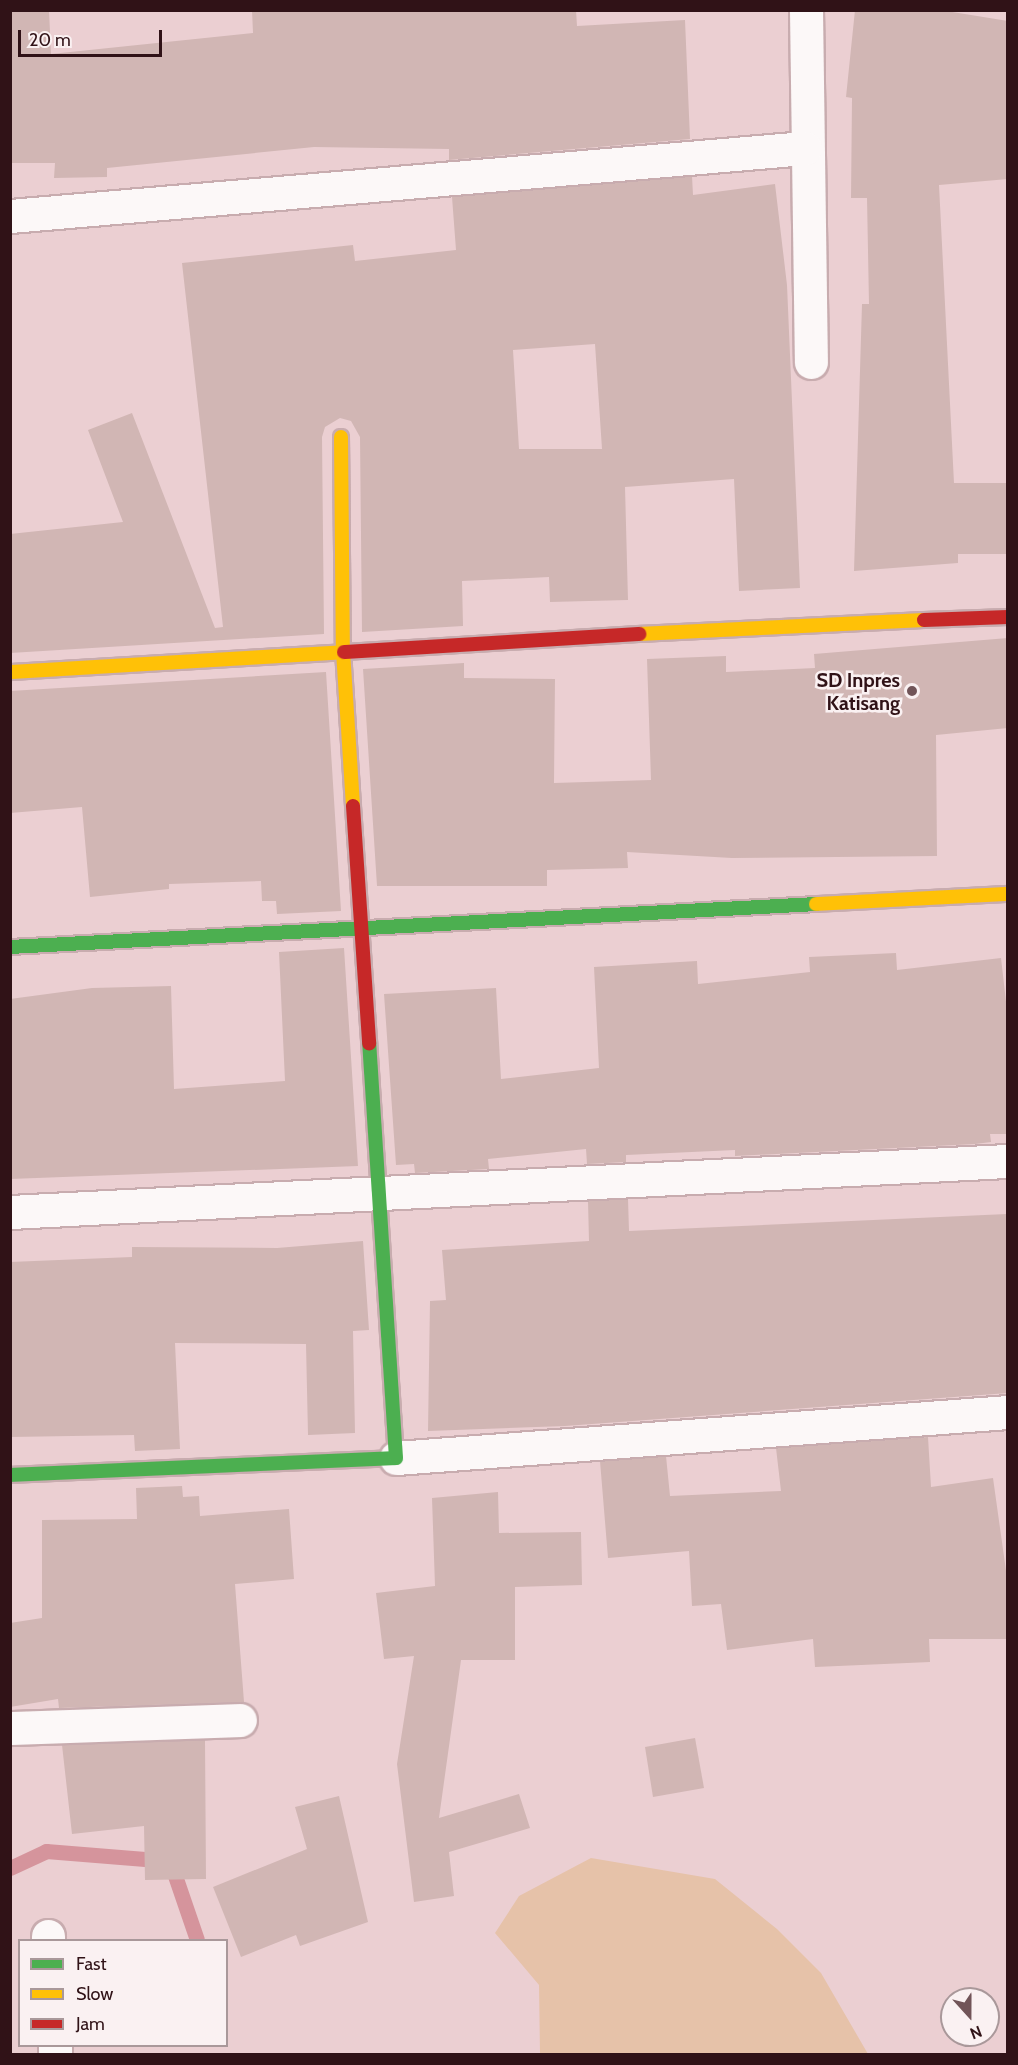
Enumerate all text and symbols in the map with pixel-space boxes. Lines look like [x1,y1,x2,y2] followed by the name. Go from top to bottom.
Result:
[21,18,165,56] scale bar
[29,29,71,51] text: 20 m
[816,668,900,715] place label: SD Inpres Katisang
[905,684,919,698] marker: SD Inpres Katisang
[18,1939,228,2047] legend
[76,1953,107,1975] text: Fast
[76,1983,113,2005] text: Slow
[940,1987,1000,2047] north arrow
[76,2013,105,2035] text: Jam
[967,2022,985,2043] text: N

